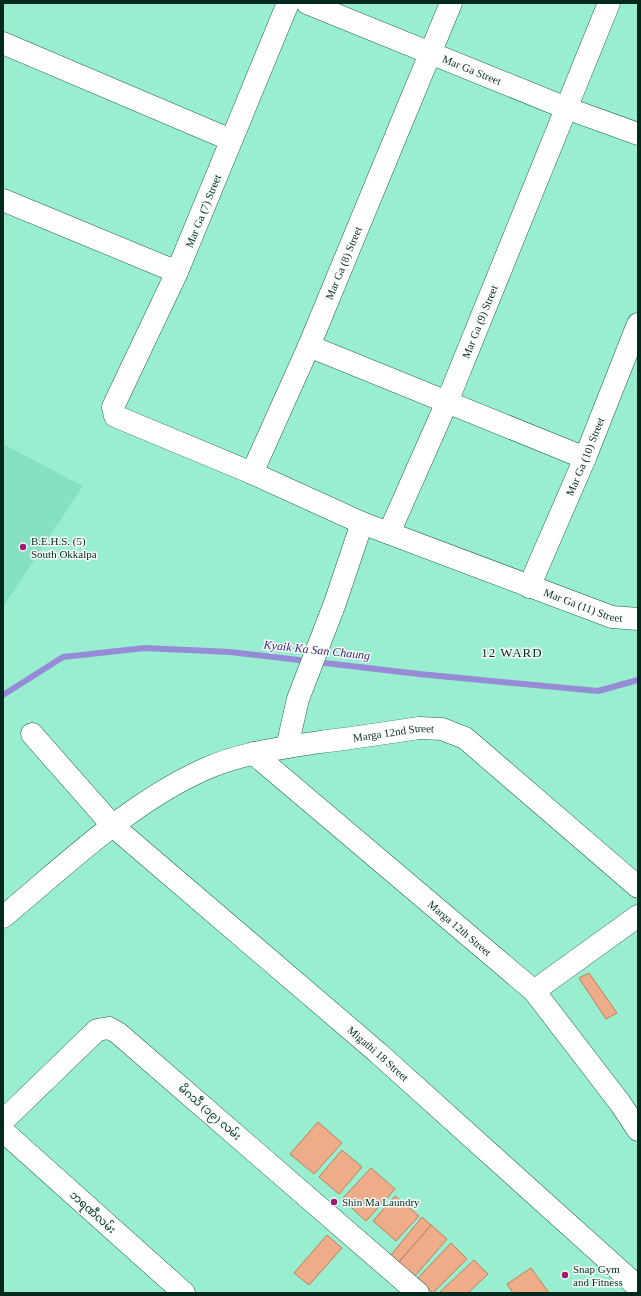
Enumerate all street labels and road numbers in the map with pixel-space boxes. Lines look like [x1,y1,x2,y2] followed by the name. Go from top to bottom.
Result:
[441,53,503,87] street label: Mar Ga Street
[183,173,224,250] street label: Mar Ga (7) Street
[323,225,364,301] street label: Mar Ga (8) Street
[459,283,500,360] street label: Mar Ga (9) Street
[563,416,606,497] street label: Mar Ga (10) Street
[542,586,623,624] street label: Mar Ga (11) Street
[352,722,434,744] street label: Marga 12nd Street
[426,898,494,958] street label: Marga 12th Street
[345,1024,411,1084] street label: Migathi 18 Street
[175,1081,244,1145] street label: မိဂသီ (၁၉) လမ်း
[66,1188,119,1238] street label: ဘရဏီလမ်း

